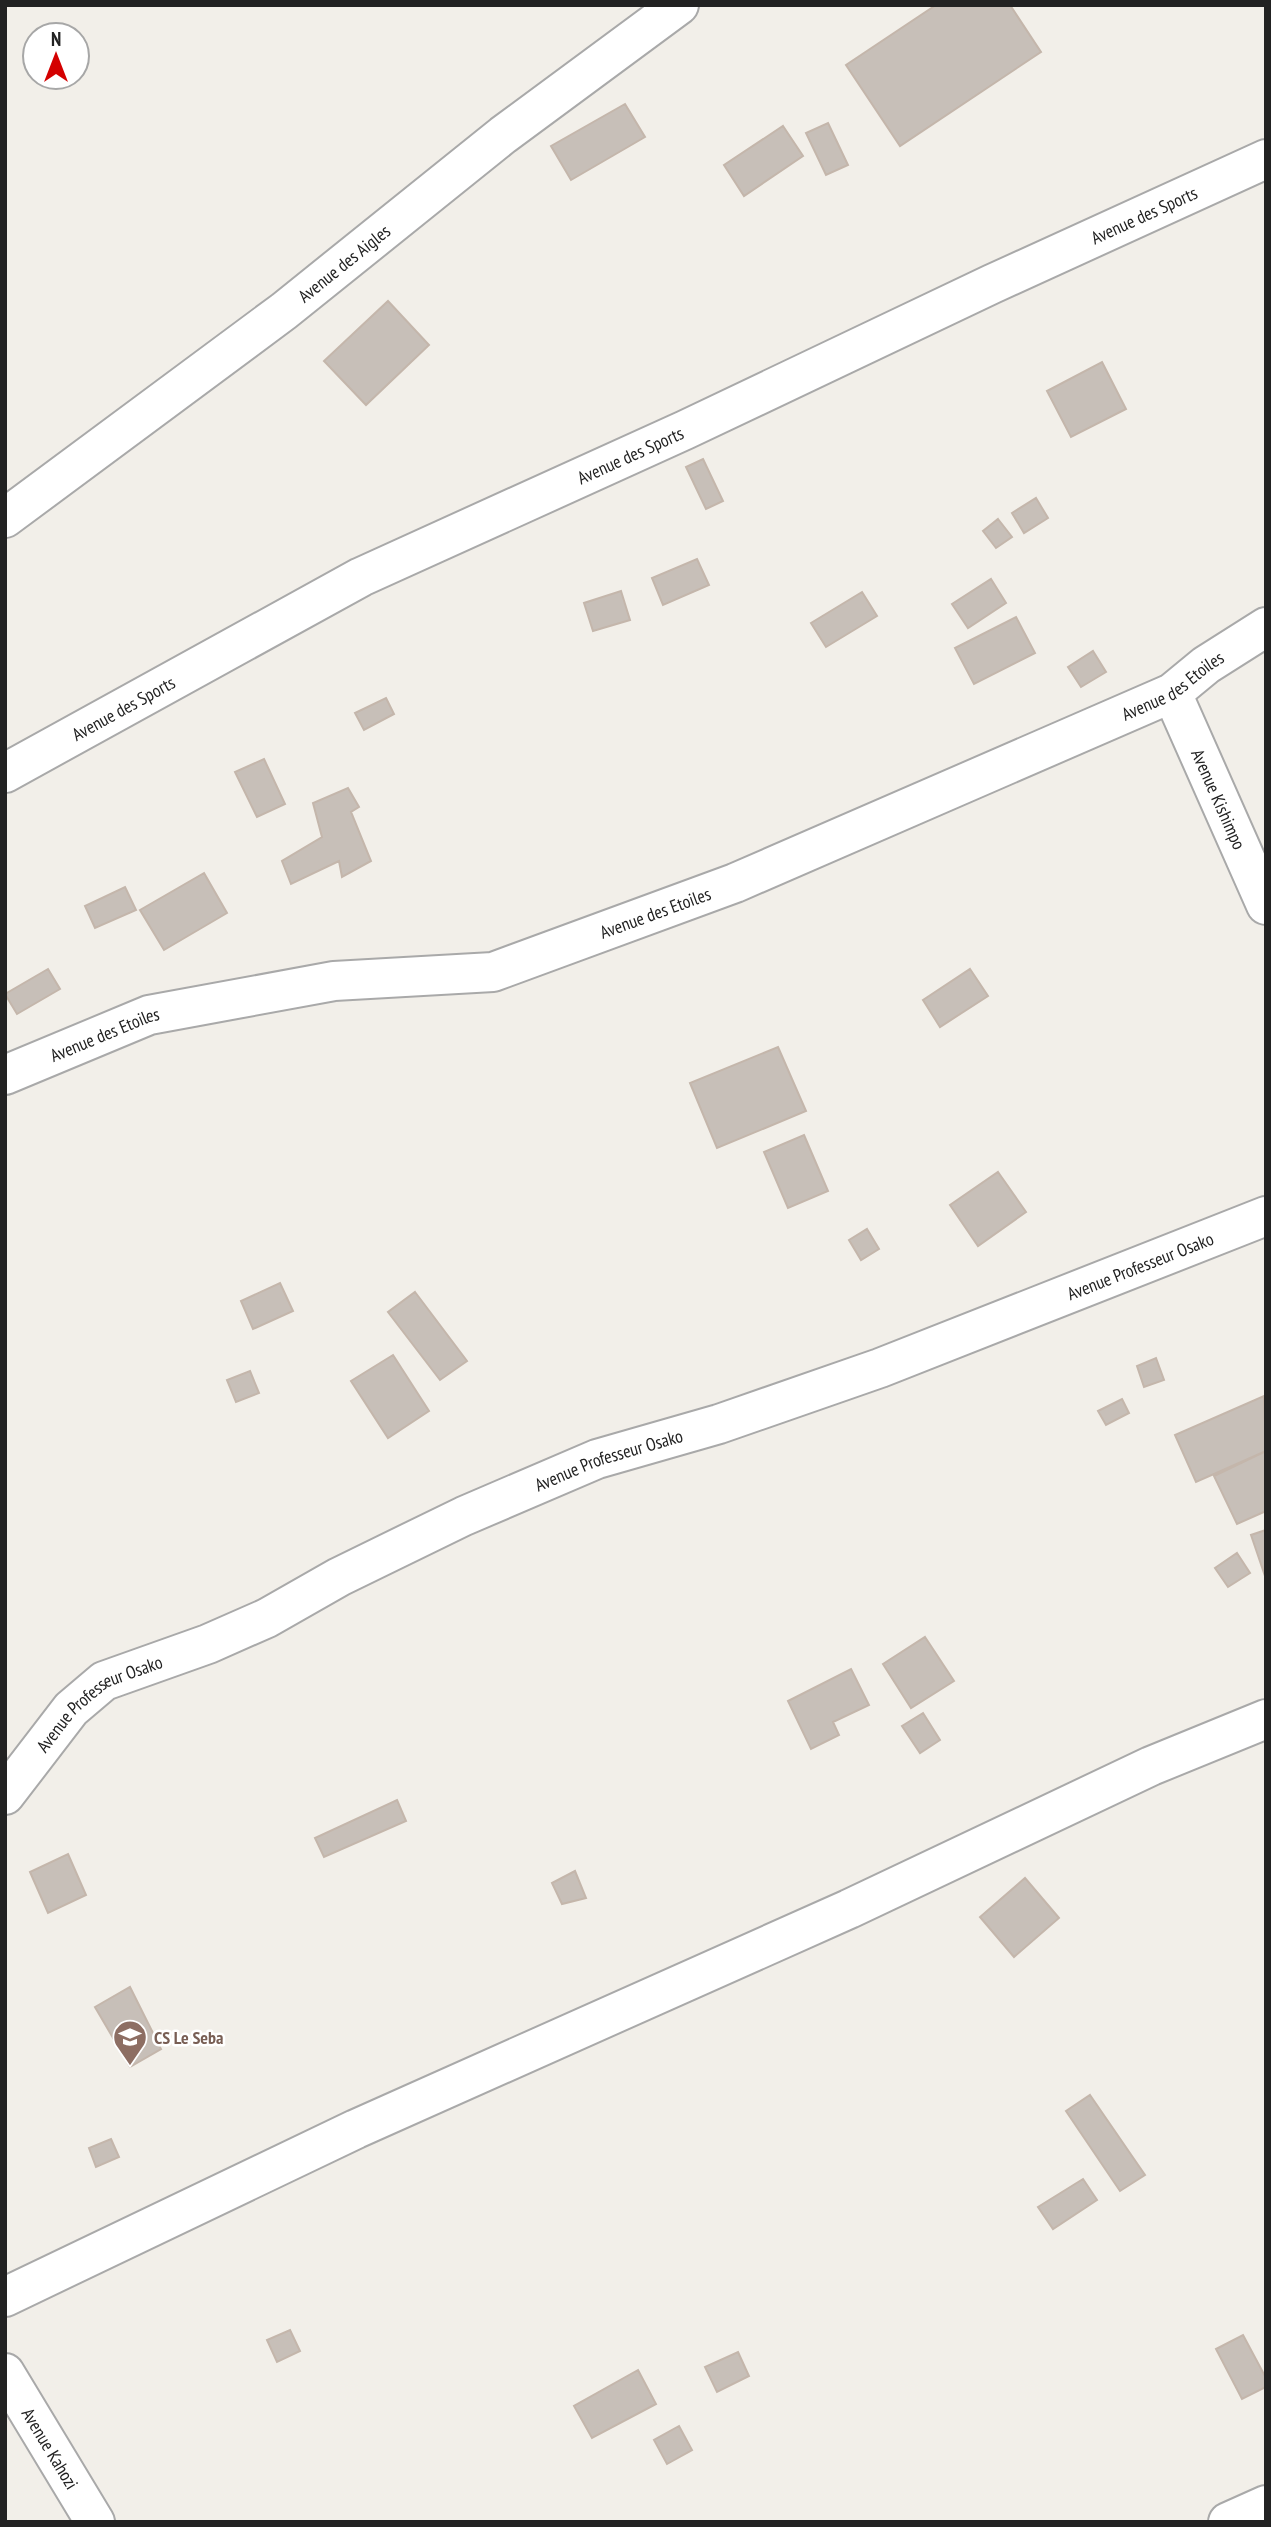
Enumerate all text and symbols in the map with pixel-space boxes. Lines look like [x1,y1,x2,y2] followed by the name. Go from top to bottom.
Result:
[21,21,91,91] north arrow
[51,27,61,51] text: N
[1087,181,1201,249] street label: Avenue des Sports
[293,219,395,307] street label: Avenue des Aigles
[573,421,687,489] street label: Avenue des Sports
[1118,645,1228,725] street label: Avenue des Etoiles
[68,670,179,746] street label: Avenue des Sports
[1187,745,1251,853] street label: Avenue Kishimpo
[596,882,714,943] street label: Avenue des Etoiles
[47,1002,161,1066] street label: Avenue des Etoiles
[1063,1226,1217,1305] street label: Avenue Professeur Osako
[531,1423,685,1496] street label: Avenue Professeur Osako
[31,1650,166,1757] street label: Avenue Professeur Osako
[111,2018,149,2067] school or university icon: CS Le Seba
[154,2026,223,2049] place label: CS Le Seba
[17,2403,84,2493] street label: Avenue Kahozi

